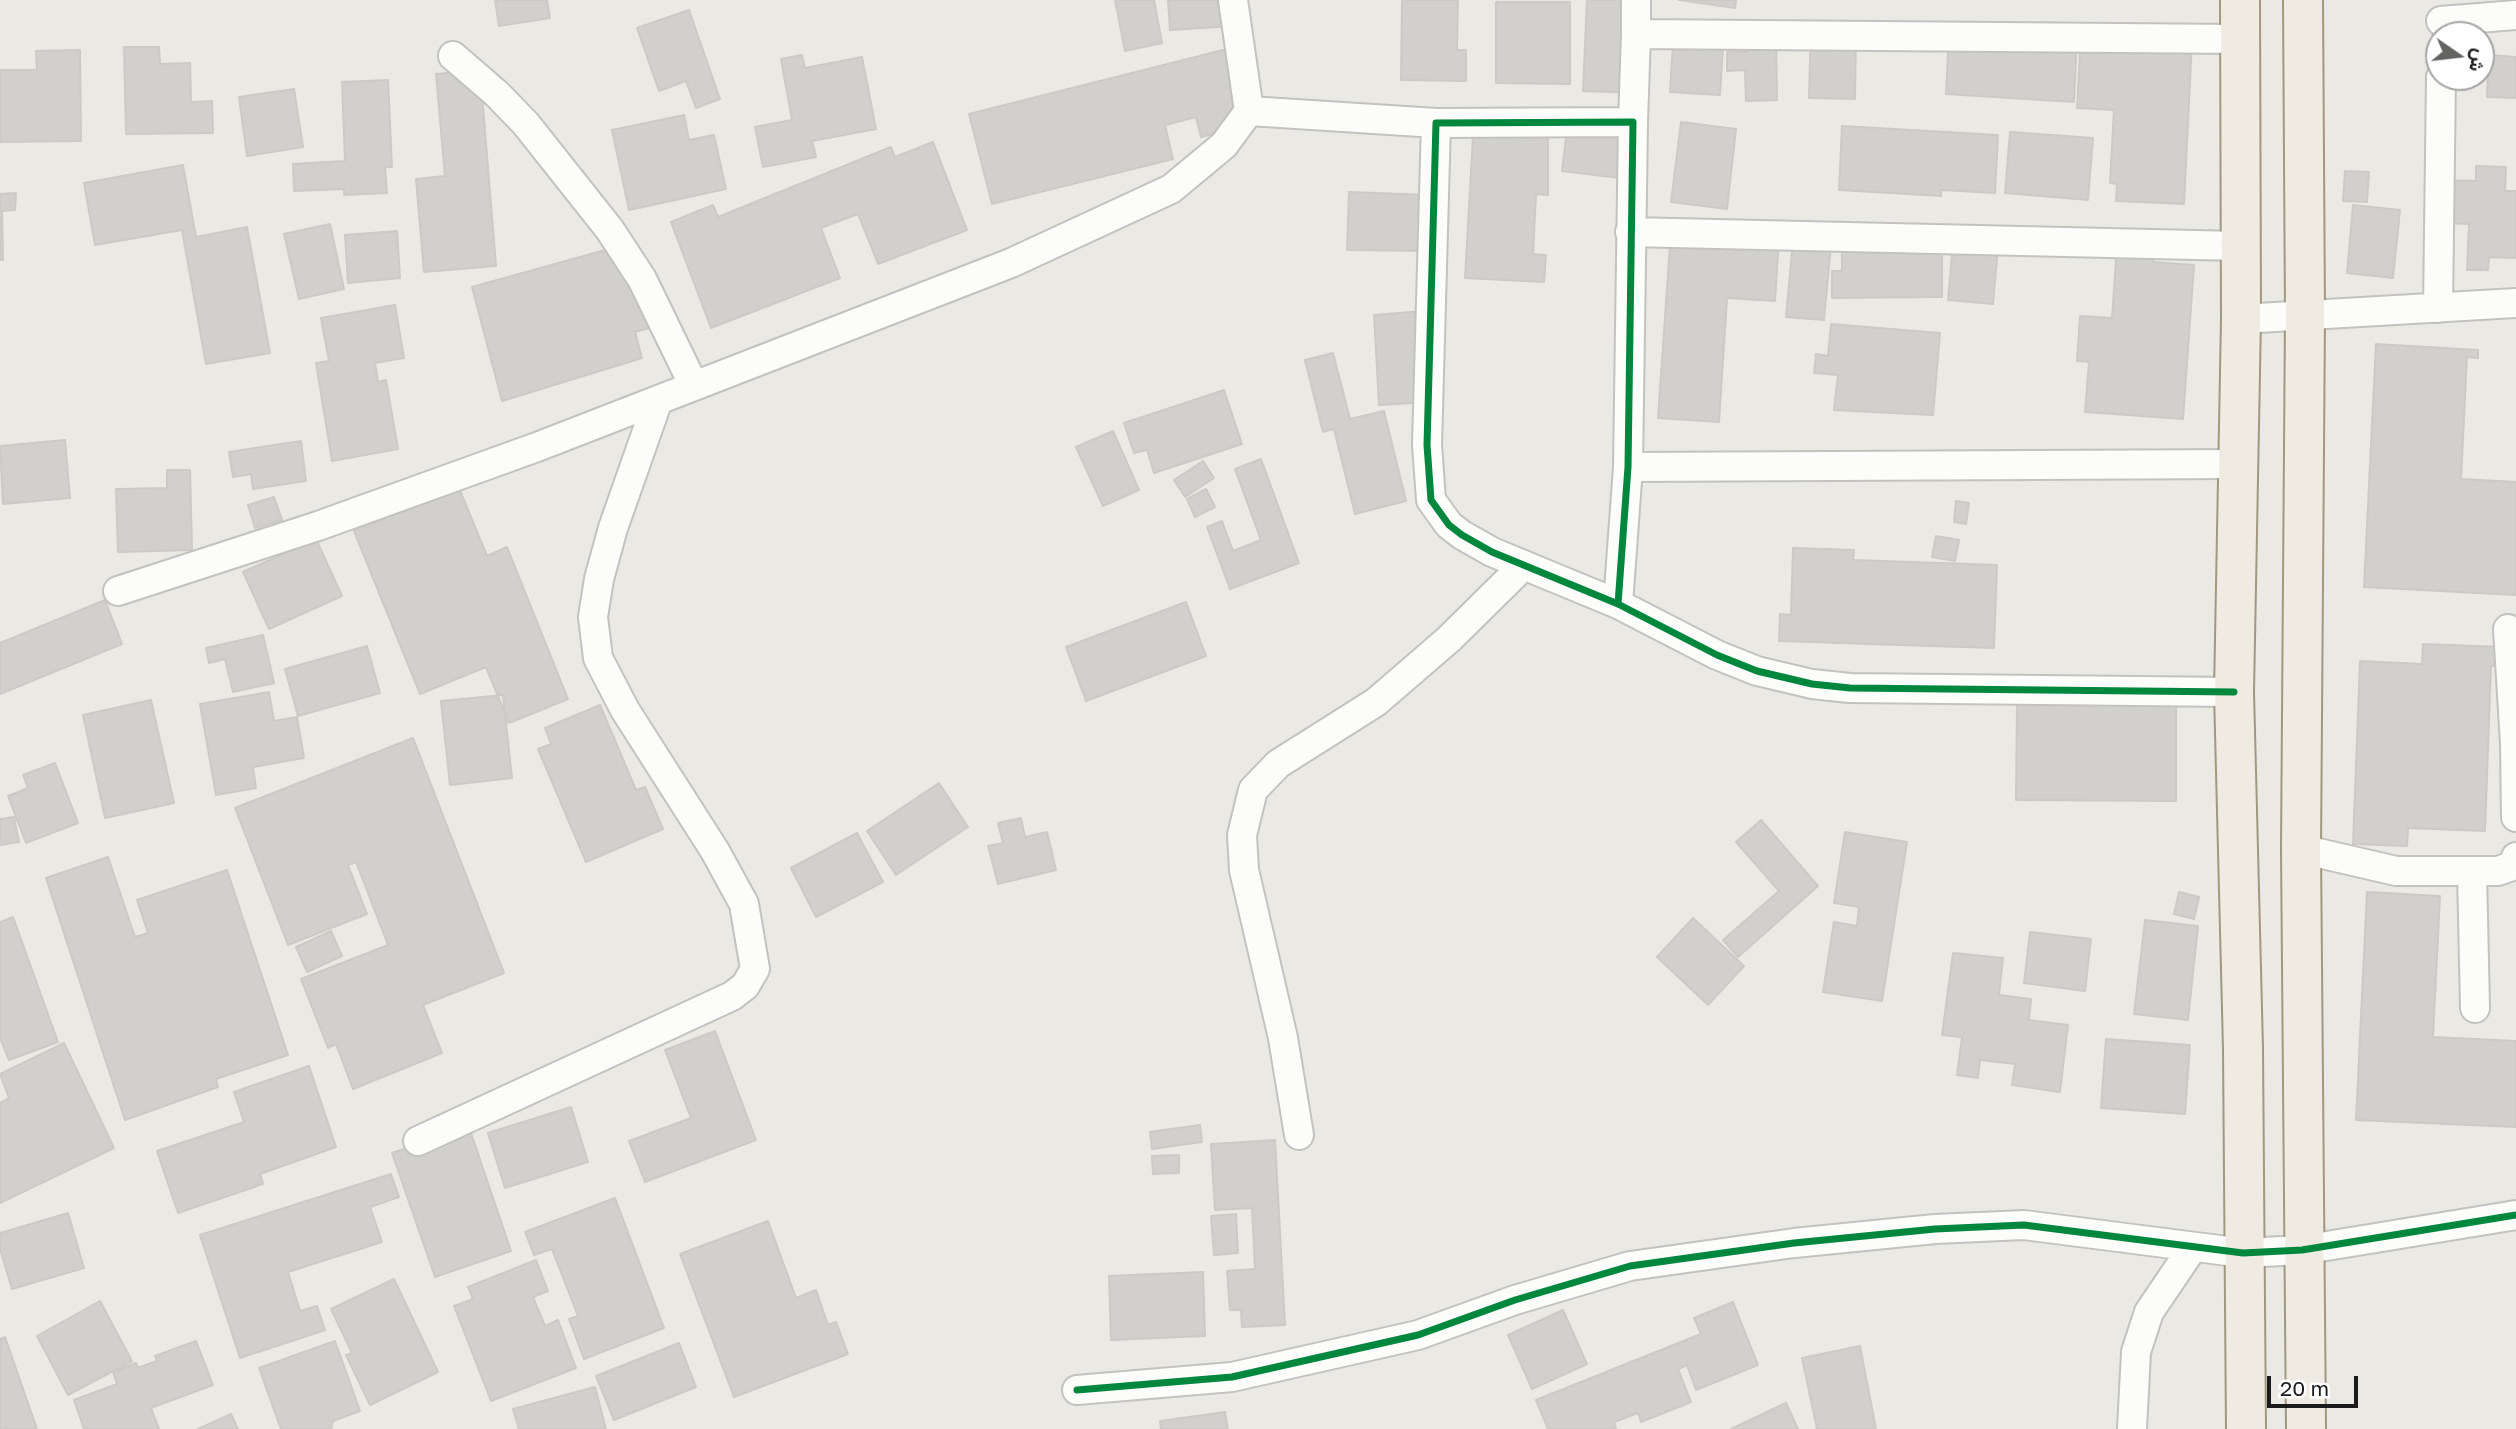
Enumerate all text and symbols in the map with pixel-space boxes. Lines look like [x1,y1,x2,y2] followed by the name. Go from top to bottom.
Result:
[2425,21,2495,91] north arrow
[2465,47,2493,75] text: ش
[2271,1362,2362,1406] scale bar
[2280,1375,2329,1401] text: 20 m

